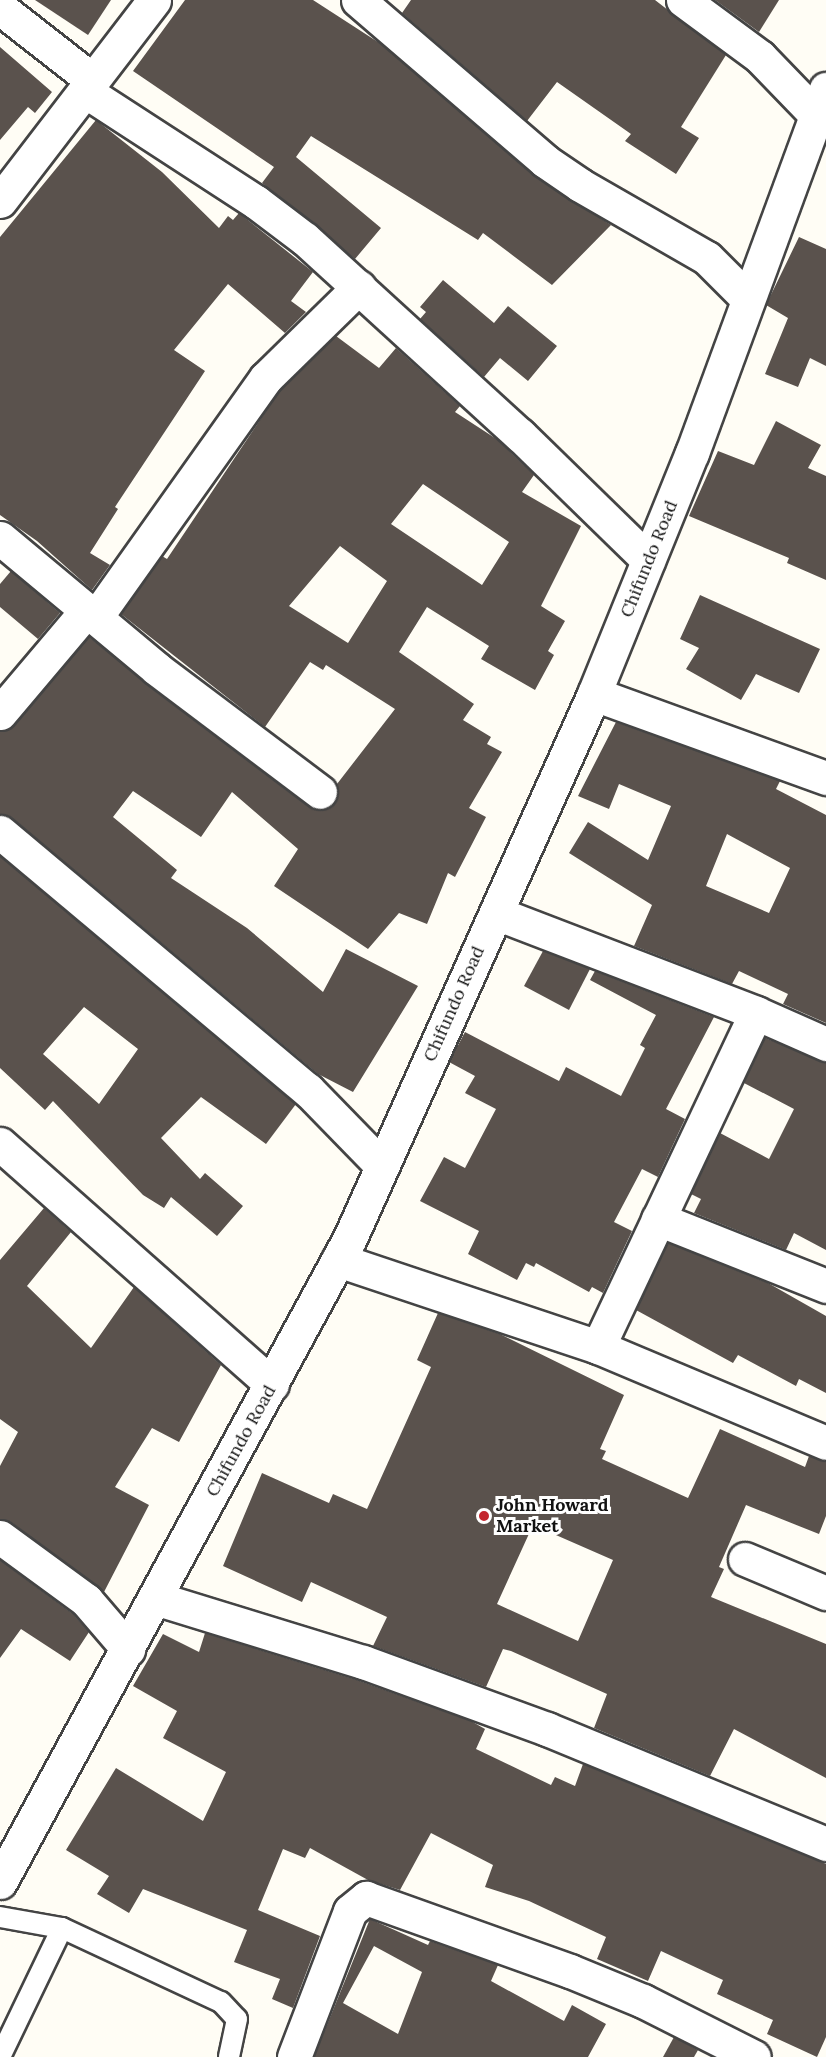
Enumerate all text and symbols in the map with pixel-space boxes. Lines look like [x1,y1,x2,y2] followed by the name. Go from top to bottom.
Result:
[616,497,682,621] street label: Chifundo Road
[419,943,489,1065] street label: Chifundo Road
[202,1382,280,1500] street label: Chifundo Road
[496,1495,608,1538] place label: John Howard Market
[477,1509,491,1523] marker: John Howard Market

